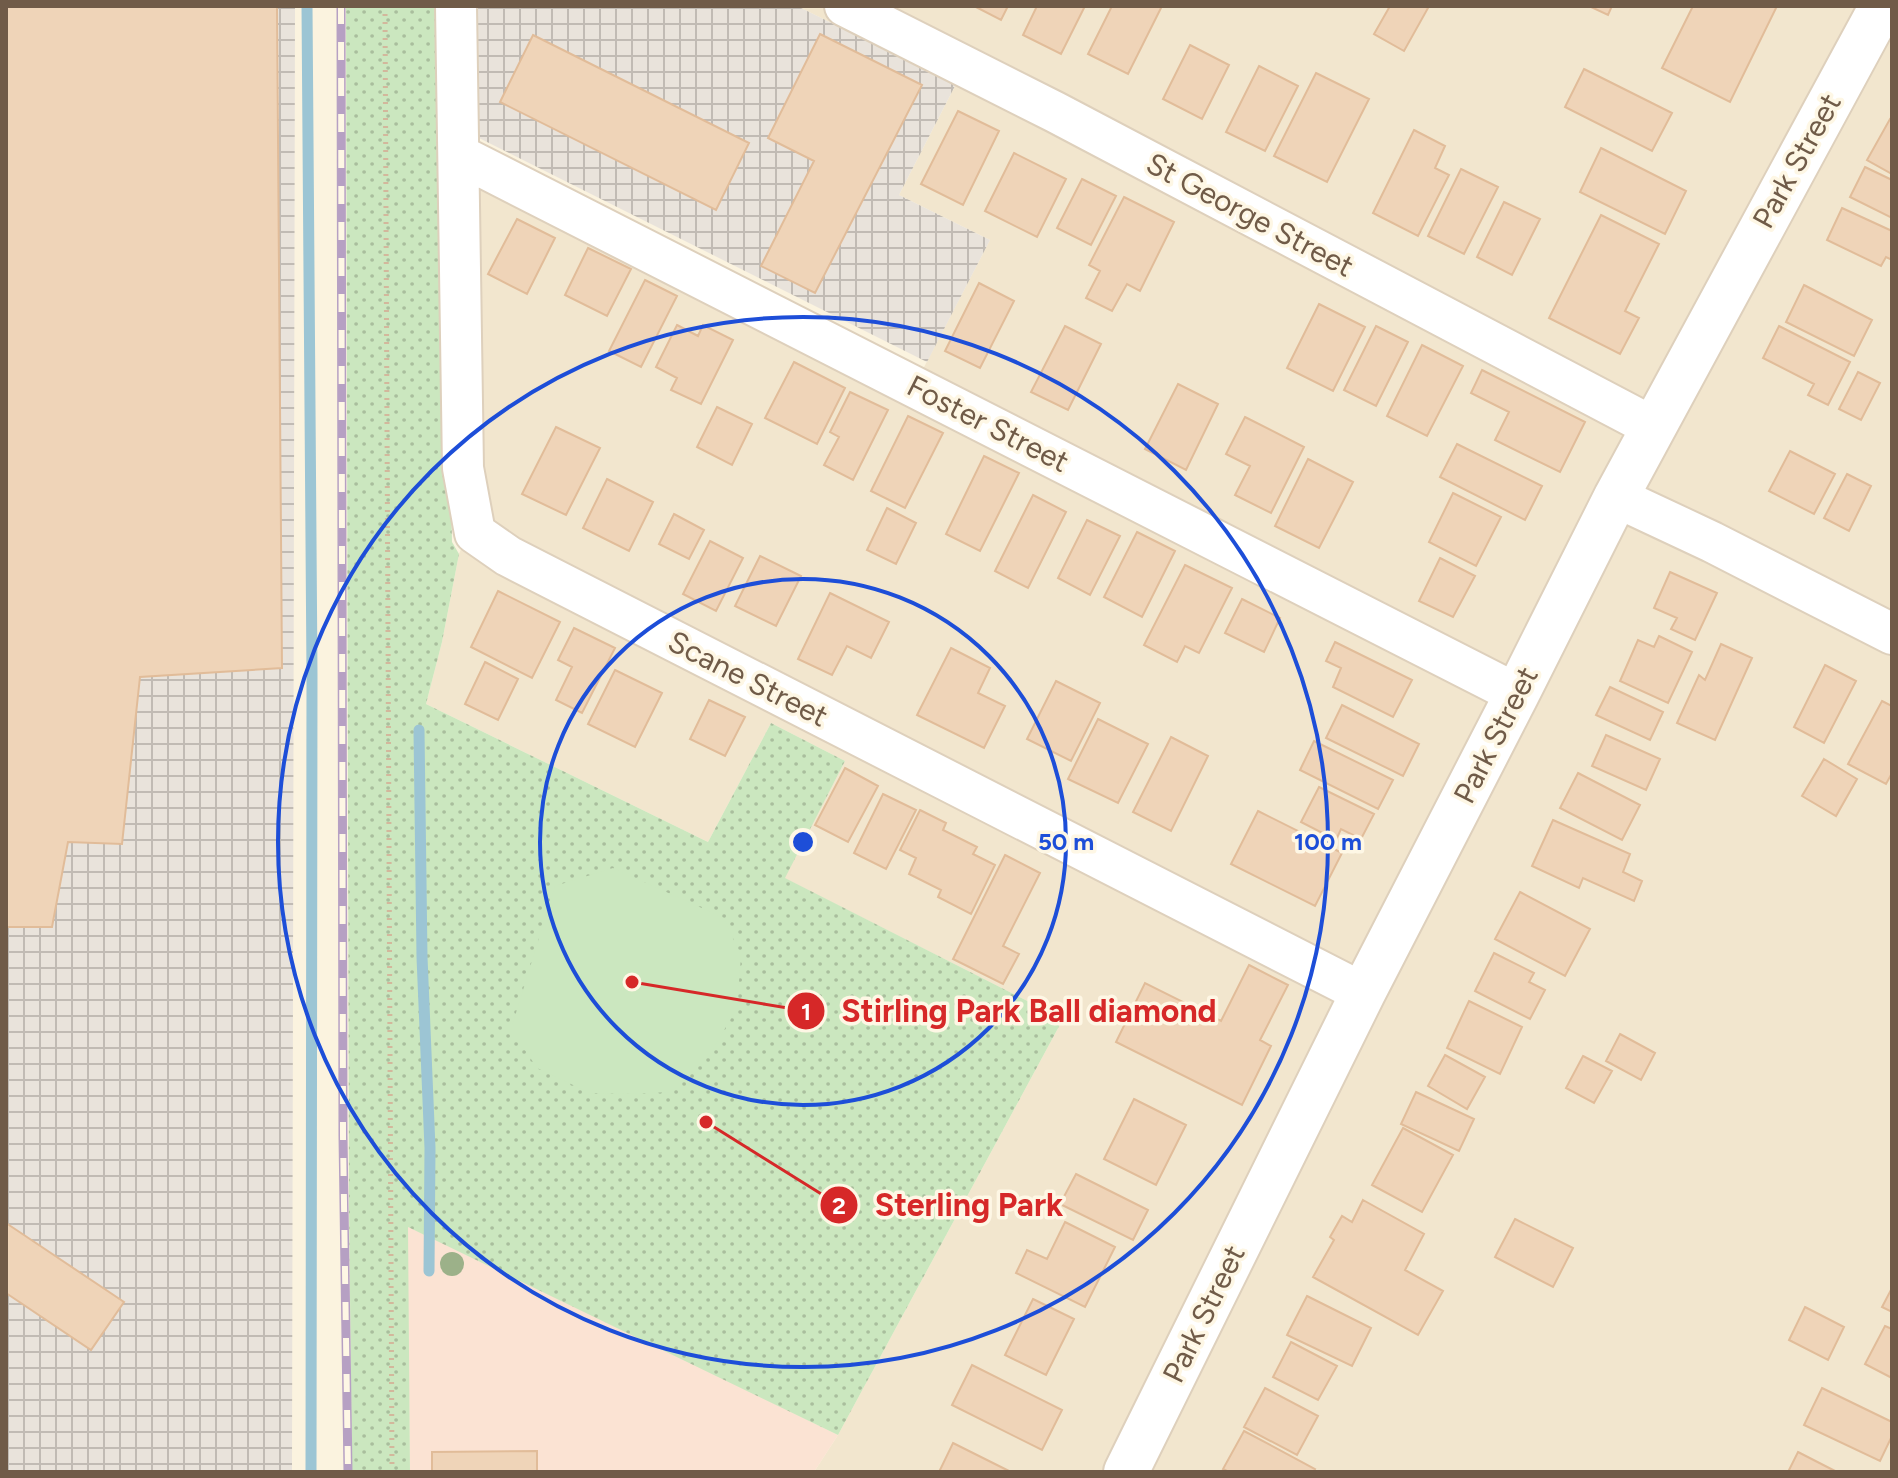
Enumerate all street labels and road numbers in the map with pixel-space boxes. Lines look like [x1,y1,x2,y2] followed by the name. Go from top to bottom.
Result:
[1744,87,1849,235] street label: Park Street
[1140,144,1360,285] street label: St George Street
[901,367,1075,480] street label: Foster Street
[662,622,834,735] street label: Scane Street
[1445,660,1546,809] street label: Park Street
[1154,1239,1253,1389] street label: Park Street

